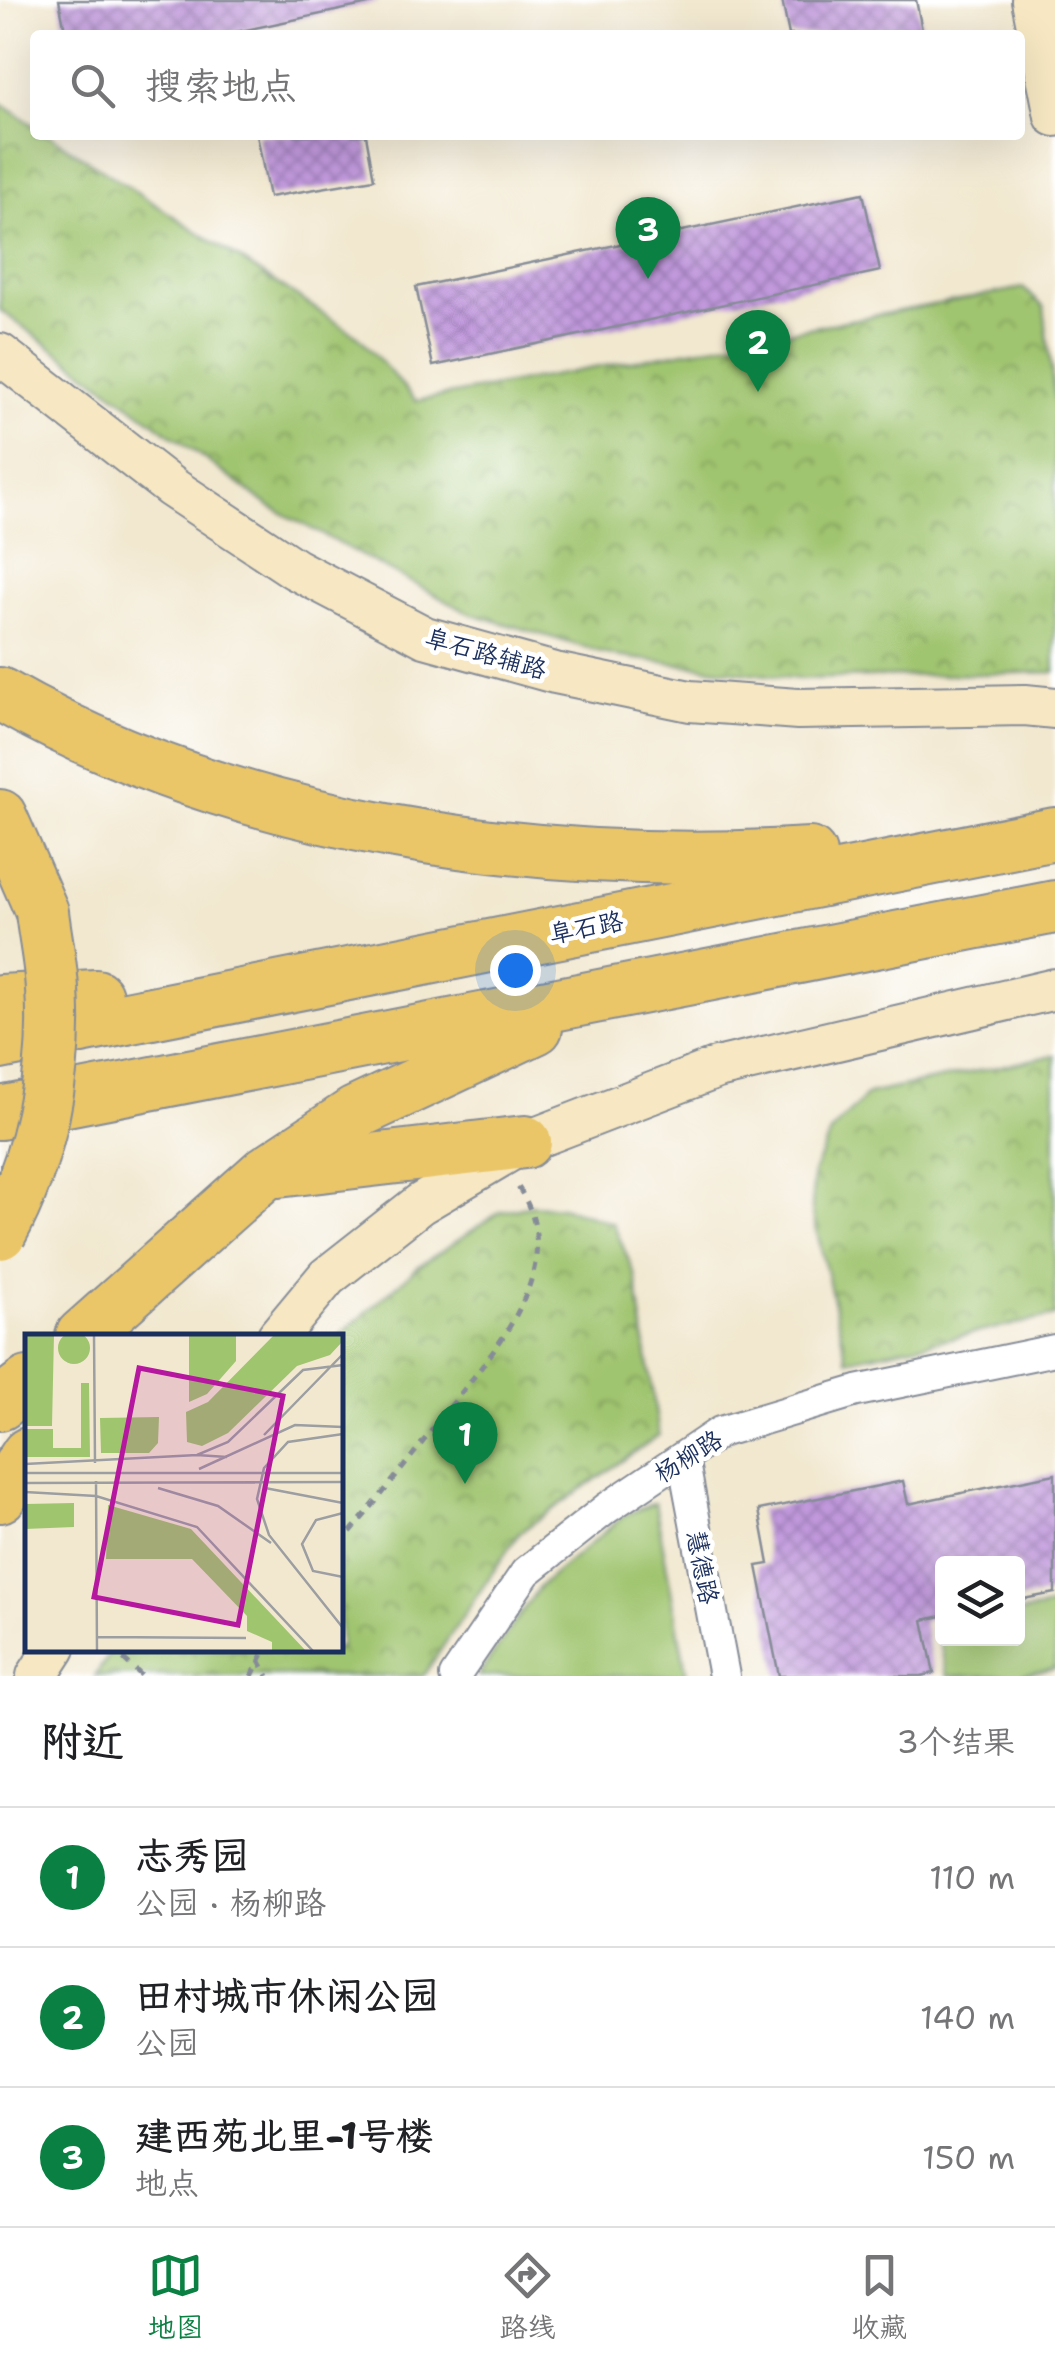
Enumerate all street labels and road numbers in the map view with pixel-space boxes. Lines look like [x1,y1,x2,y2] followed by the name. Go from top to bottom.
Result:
[421,619,551,687] street label: 阜石路辅路
[546,903,626,951] street label: 阜石路
[647,1422,729,1490] street label: 杨柳路
[679,1527,727,1607] street label: 慧德路

